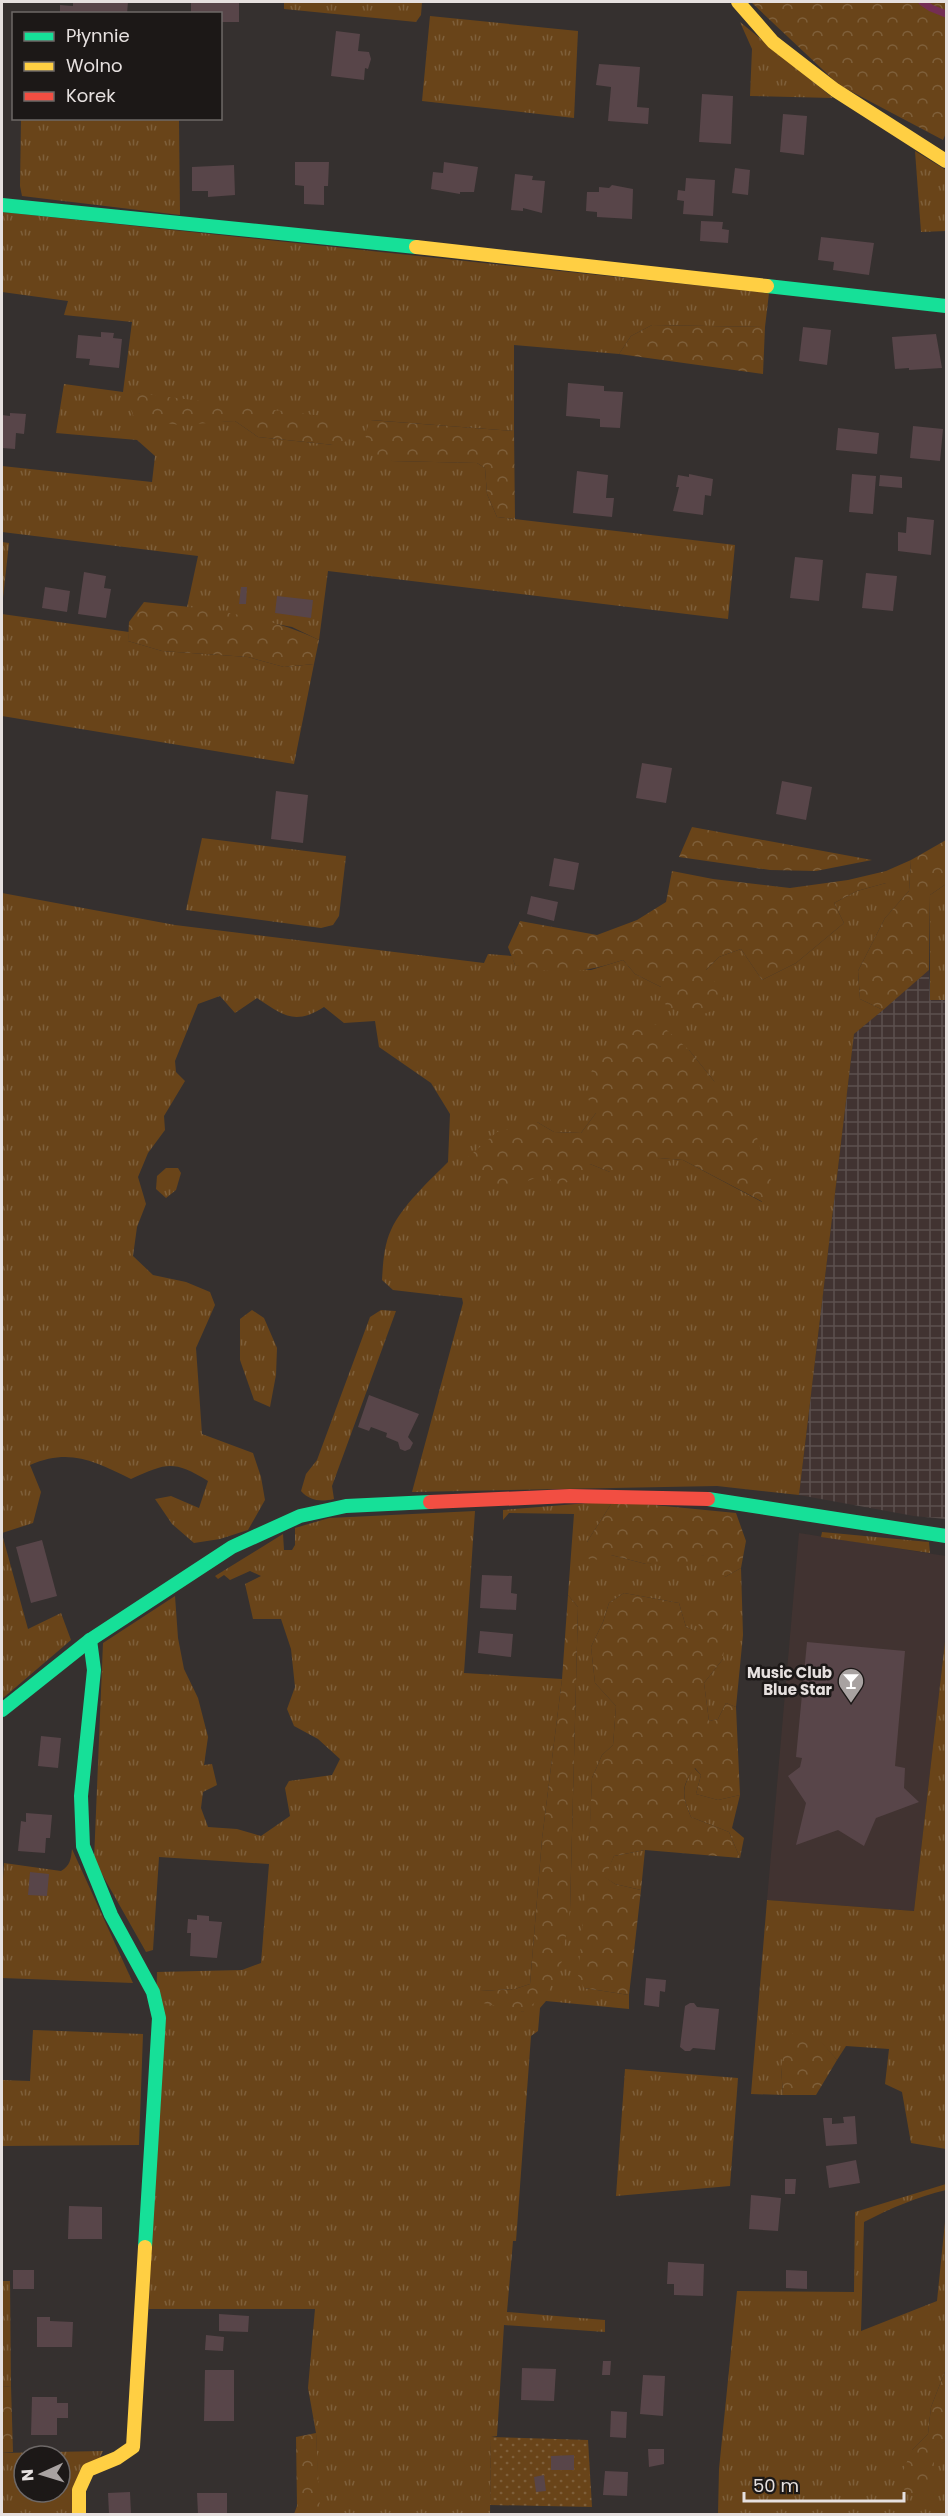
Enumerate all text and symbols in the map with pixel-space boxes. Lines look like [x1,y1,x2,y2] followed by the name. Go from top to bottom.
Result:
[12,12,222,120] legend
[66,23,130,48] text: Płynnie
[66,53,123,78] text: Wolno
[66,83,116,108] text: Korek
[747,1662,833,1700] place label: Music Club Blue Star
[836,1666,866,1704] bar icon: Music Club Blue Star
[12,2444,72,2504] north arrow
[744,2465,904,2503] scale bar
[16,2468,39,2482] text: N
[753,2473,799,2498] text: 50 m

